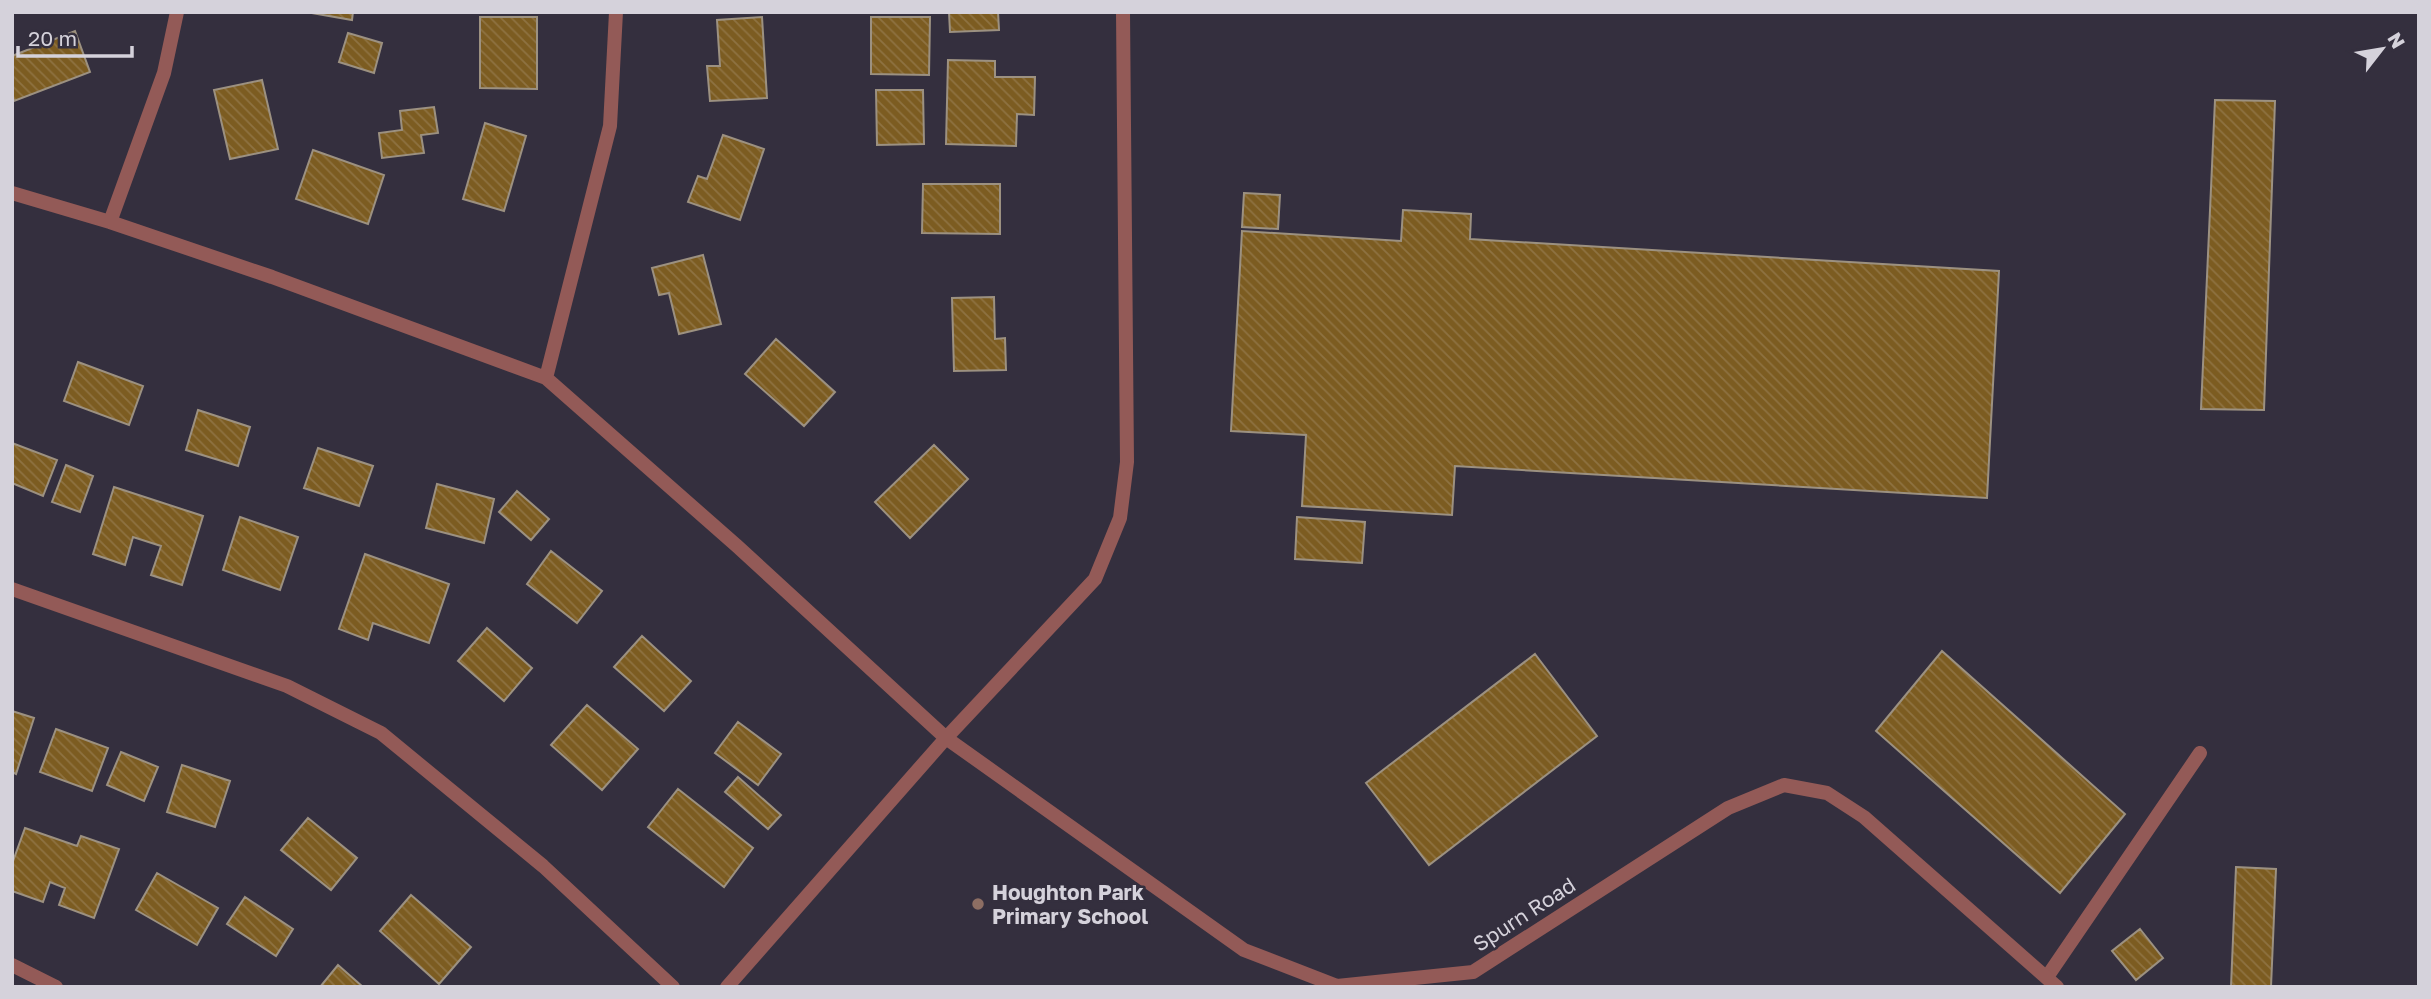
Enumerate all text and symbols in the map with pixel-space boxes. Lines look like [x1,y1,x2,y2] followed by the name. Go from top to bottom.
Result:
[18,14,131,58] scale bar
[2347,14,2417,84] north arrow
[28,25,77,51] text: 20 m
[2383,28,2411,52] text: N
[1468,871,1580,957] street label: Spurn Road
[992,879,1148,929] place label: Houghton Park Primary School
[970,896,986,912] marker: Houghton Park Primary School

